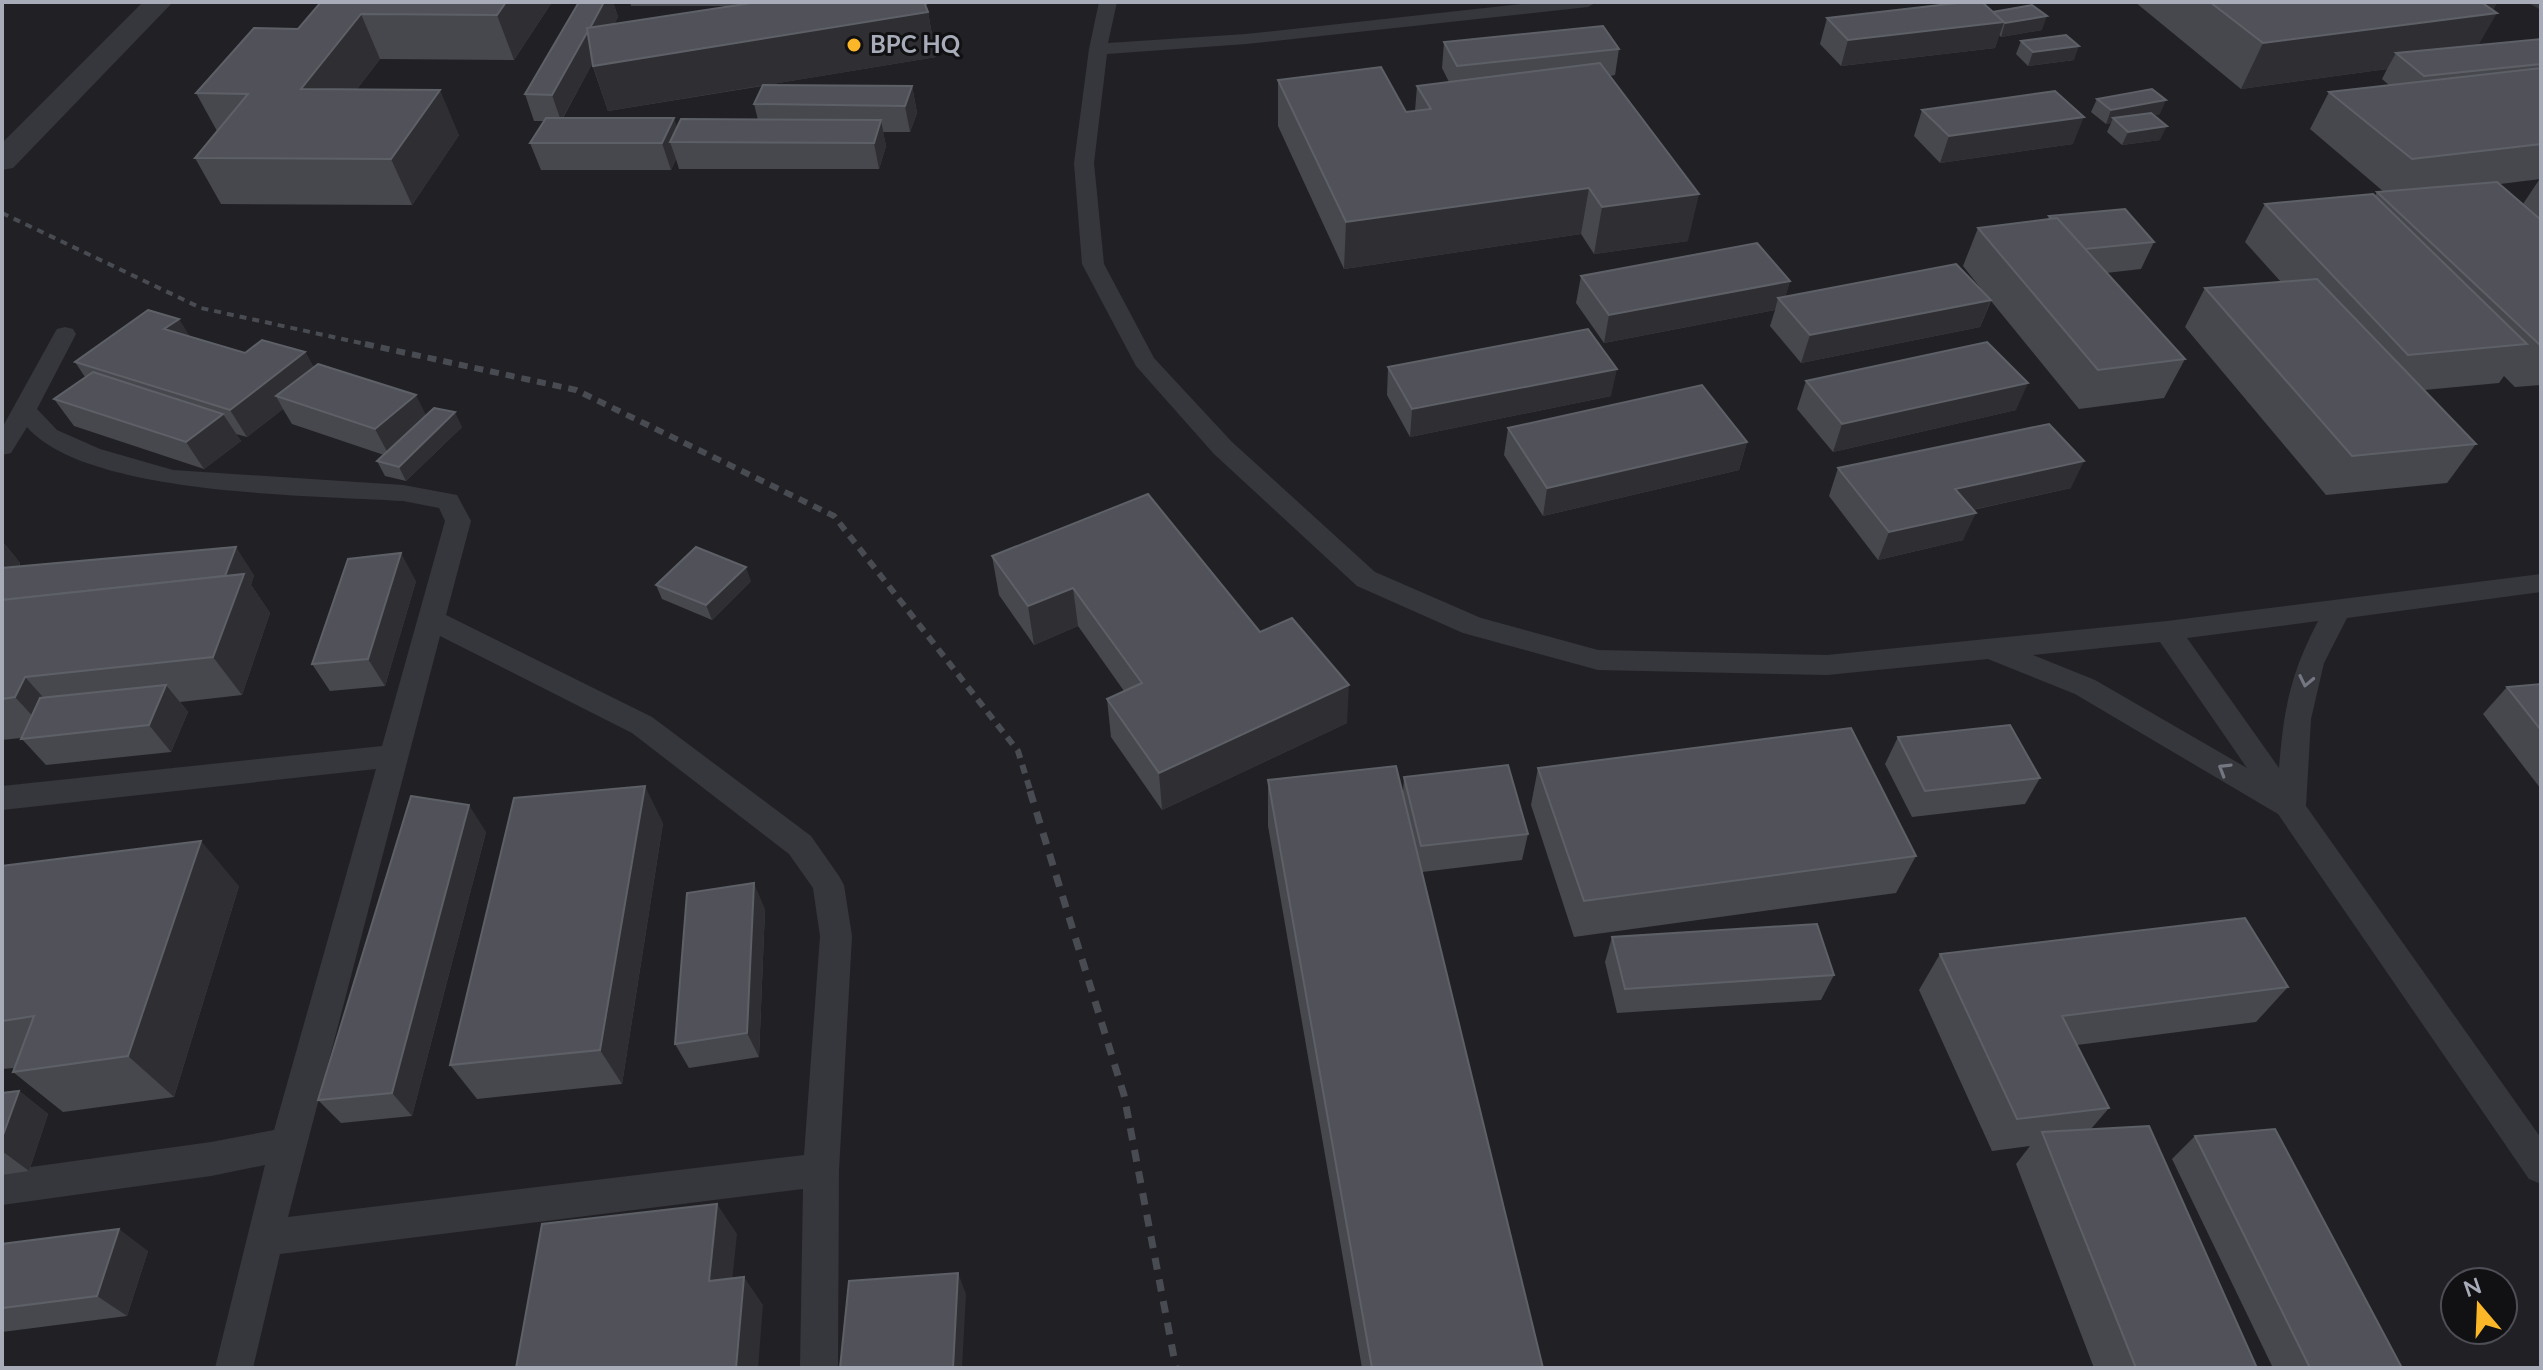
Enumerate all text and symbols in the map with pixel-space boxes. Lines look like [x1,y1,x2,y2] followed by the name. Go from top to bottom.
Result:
[870,29,961,58] place label: BPC HQ
[845,36,863,54] marker: BPC HQ
[2298,673,2315,687] one-way arrow
[2218,763,2233,779] one-way arrow
[2439,1266,2519,1346] north arrow
[2460,1271,2485,1302] text: N

